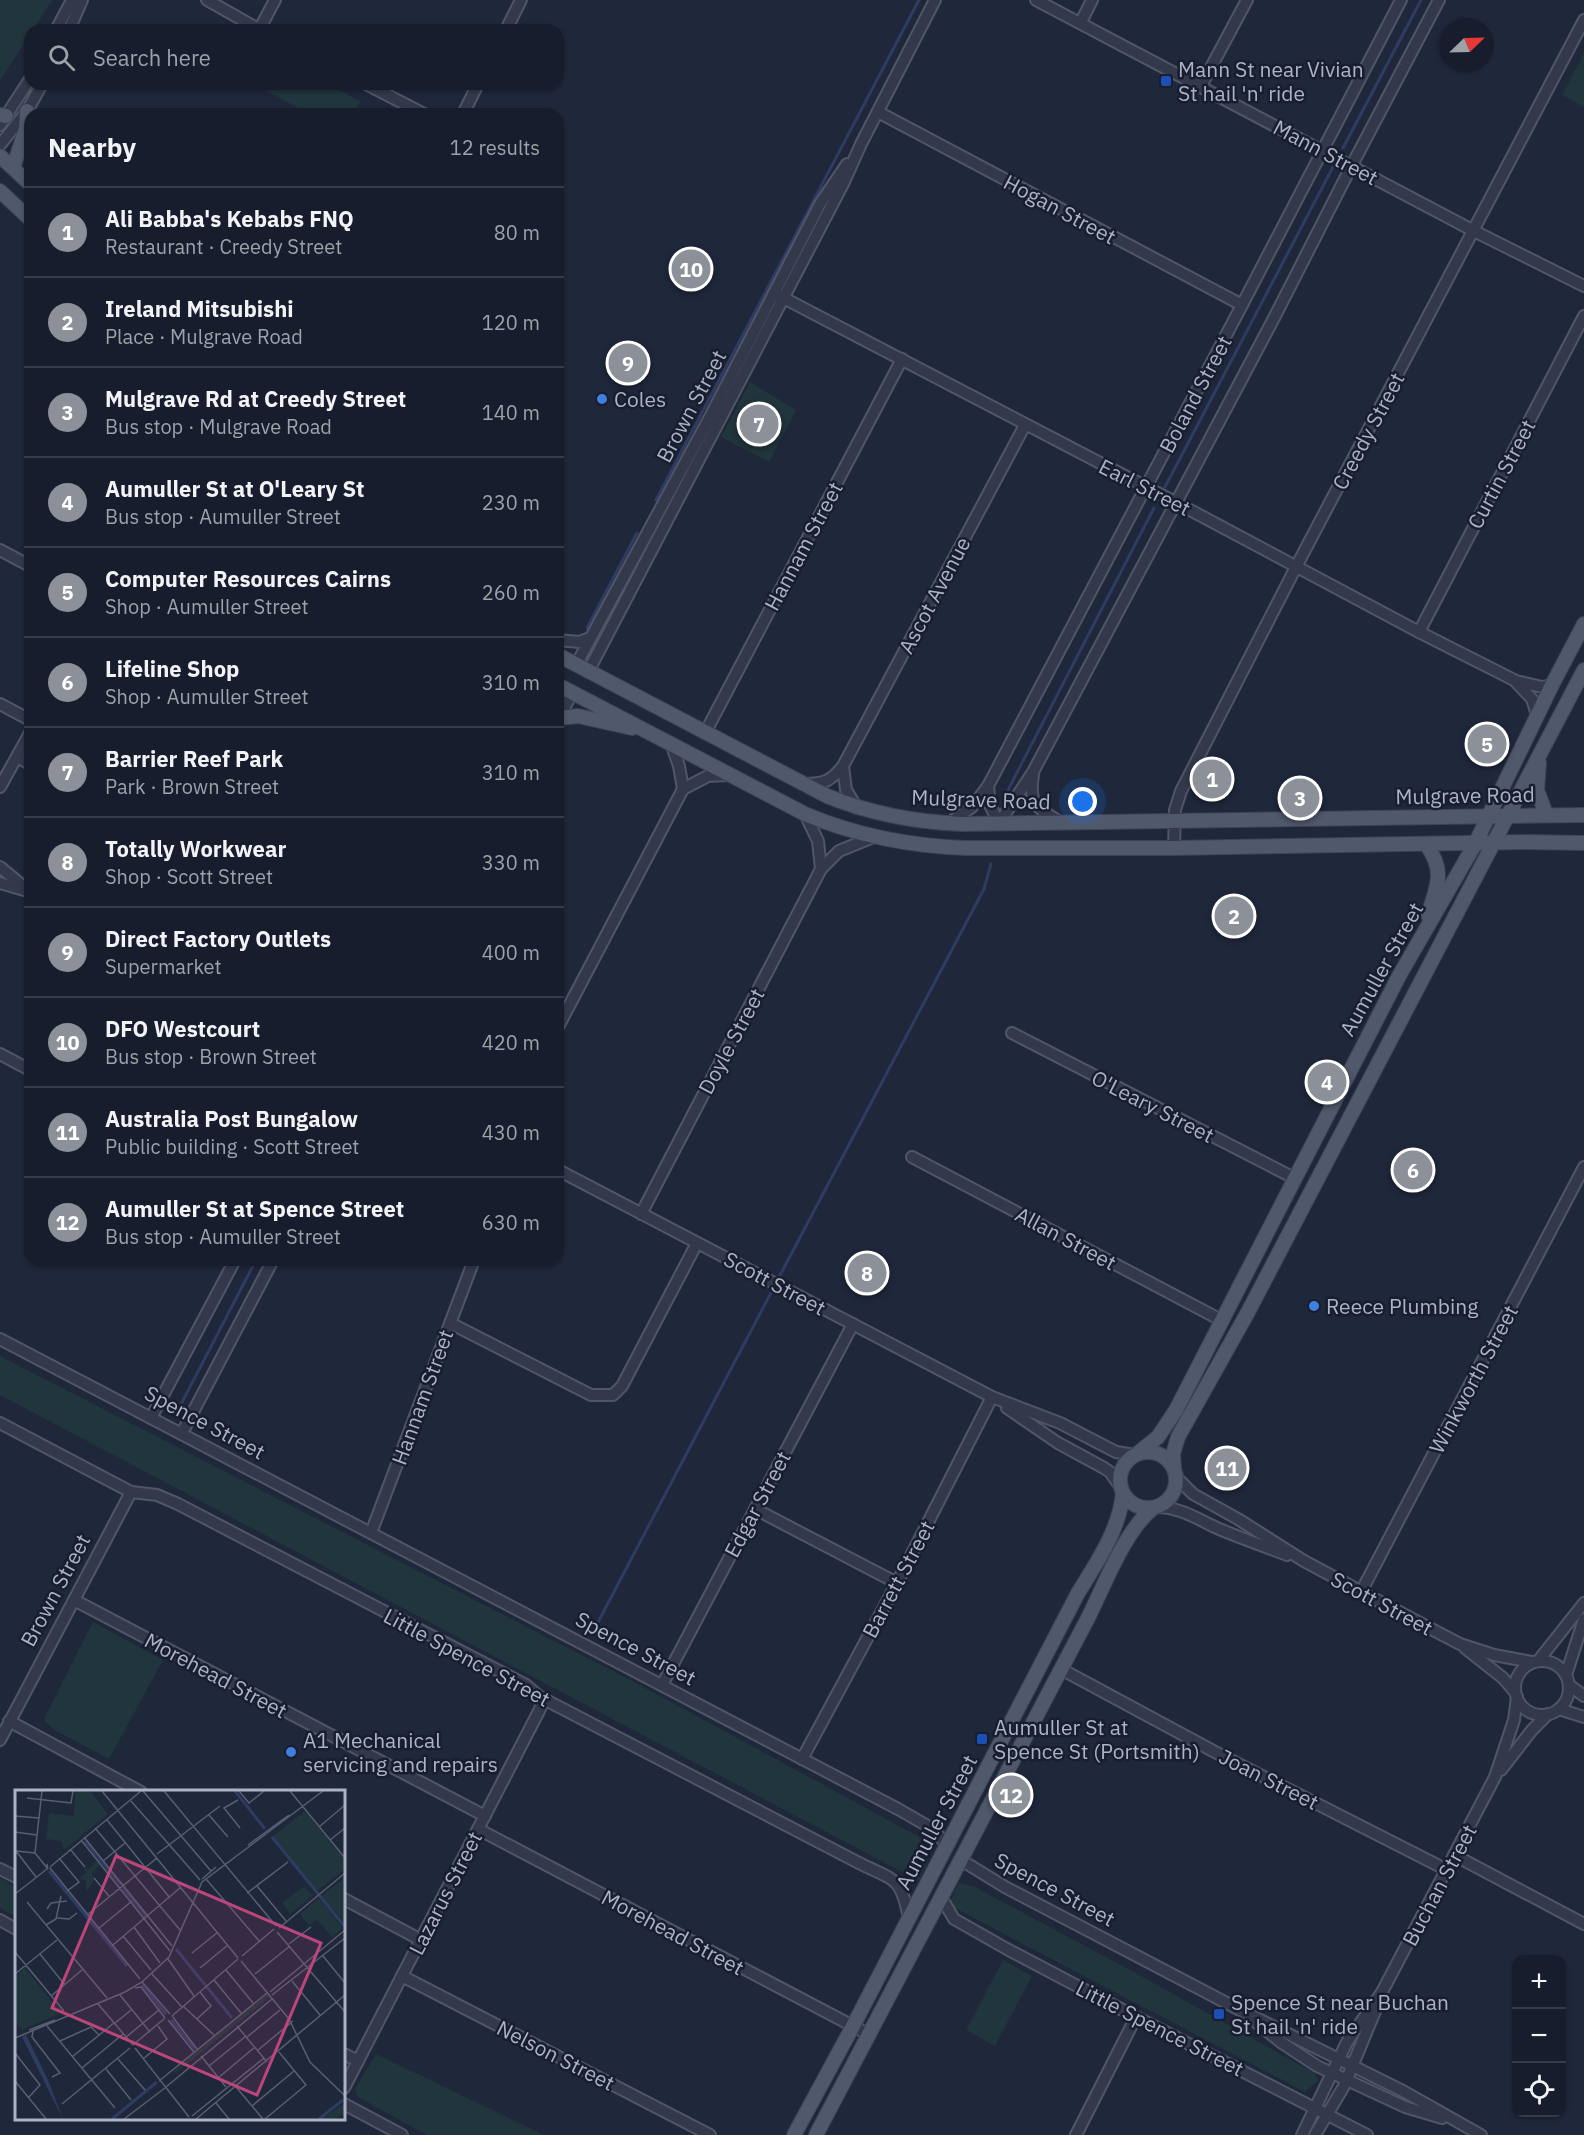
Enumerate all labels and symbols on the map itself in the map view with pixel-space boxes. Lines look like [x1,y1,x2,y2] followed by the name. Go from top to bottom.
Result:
[1440,18,1494,72] north arrow
[1178,55,1364,107] place label: Mann St near Vivian St hail 'n' ride
[1159,74,1173,88] marker: Mann St near Vivian St hail 'n' ride
[1269,113,1383,191] street label: Mann Street
[999,168,1121,250] street label: Hogan Street
[672,246,710,292] pin: 10
[1152,330,1238,458] street label: Boland Street
[608,340,648,386] pin: 9
[650,345,732,467] street label: Brown Street
[1325,368,1411,494] street label: Creedy Street
[614,385,666,413] place label: Coles
[595,392,609,406] marker: Coles
[740,402,778,446] pin: 7
[1460,415,1542,533] street label: Curtin Street
[1094,452,1196,522] street label: Earl Street
[757,477,849,615] street label: Hannam Street
[892,532,976,658] street label: Ascot Avenue
[1468,722,1506,766] pin: 5
[1192,756,1232,802] pin: 1
[1280,776,1320,820] pin: 3
[1395,780,1535,810] street label: Mulgrave Road
[911,783,1051,815] street label: Mulgrave Road
[1068,787,1097,816] your location
[1214,894,1254,938] pin: 2
[1333,897,1429,1041] street label: Aumuller Street
[691,983,771,1099] street label: Doyle Street
[1308,1060,1346,1104] pin: 4
[1087,1063,1219,1149] street label: O'Leary Street
[1394,1148,1432,1192] pin: 6
[1011,1200,1121,1276] street label: Allan Street
[719,1244,831,1322] street label: Scott Street
[848,1250,886,1296] pin: 8
[1326,1292,1478,1320] place label: Reece Plumbing
[1307,1299,1321,1313] marker: Reece Plumbing
[1422,1300,1524,1458] street label: Winkworth Street
[385,1325,459,1469] street label: Hannam Street
[140,1379,270,1465] street label: Spence Street
[717,1446,797,1562] street label: Edgar Street
[1208,1446,1246,1490] pin: 11
[855,1516,941,1642] street label: Barrett Street
[14,1529,96,1651] street label: Brown Street
[1326,1564,1438,1642] street label: Scott Street
[379,1601,555,1713] street label: Little Spence Street
[571,1605,701,1691] street label: Spence Street
[140,1626,292,1724] street label: Morehead Street
[994,1713,1200,1765] place label: Aumuller St at Spence St (Portsmith)
[303,1726,498,1778] place label: A1 Mechanical servicing and repairs
[975,1732,989,1746] marker: Aumuller St at Spence St (Portsmith)
[1214,1742,1324,1816] street label: Joan Street
[284,1745,298,1759] marker: A1 Mechanical servicing and repairs
[889,1750,983,1894] street label: Aumuller Street
[992,1772,1030,1818] pin: 12
[15,1790,345,2120] inset map
[1395,1819,1483,1951] street label: Buchan Street
[402,1826,488,1960] street label: Lazarus Street
[990,1846,1120,1932] street label: Spence Street
[597,1883,749,1981] street label: Morehead Street
[1071,1974,1249,2082] street label: Little Spence Street
[1231,1988,1449,2040] place label: Spence St near Buchan St hail 'n' ride
[1212,2007,1226,2021] marker: Spence St near Buchan St hail 'n' ride
[492,2013,620,2097] street label: Nelson Street

